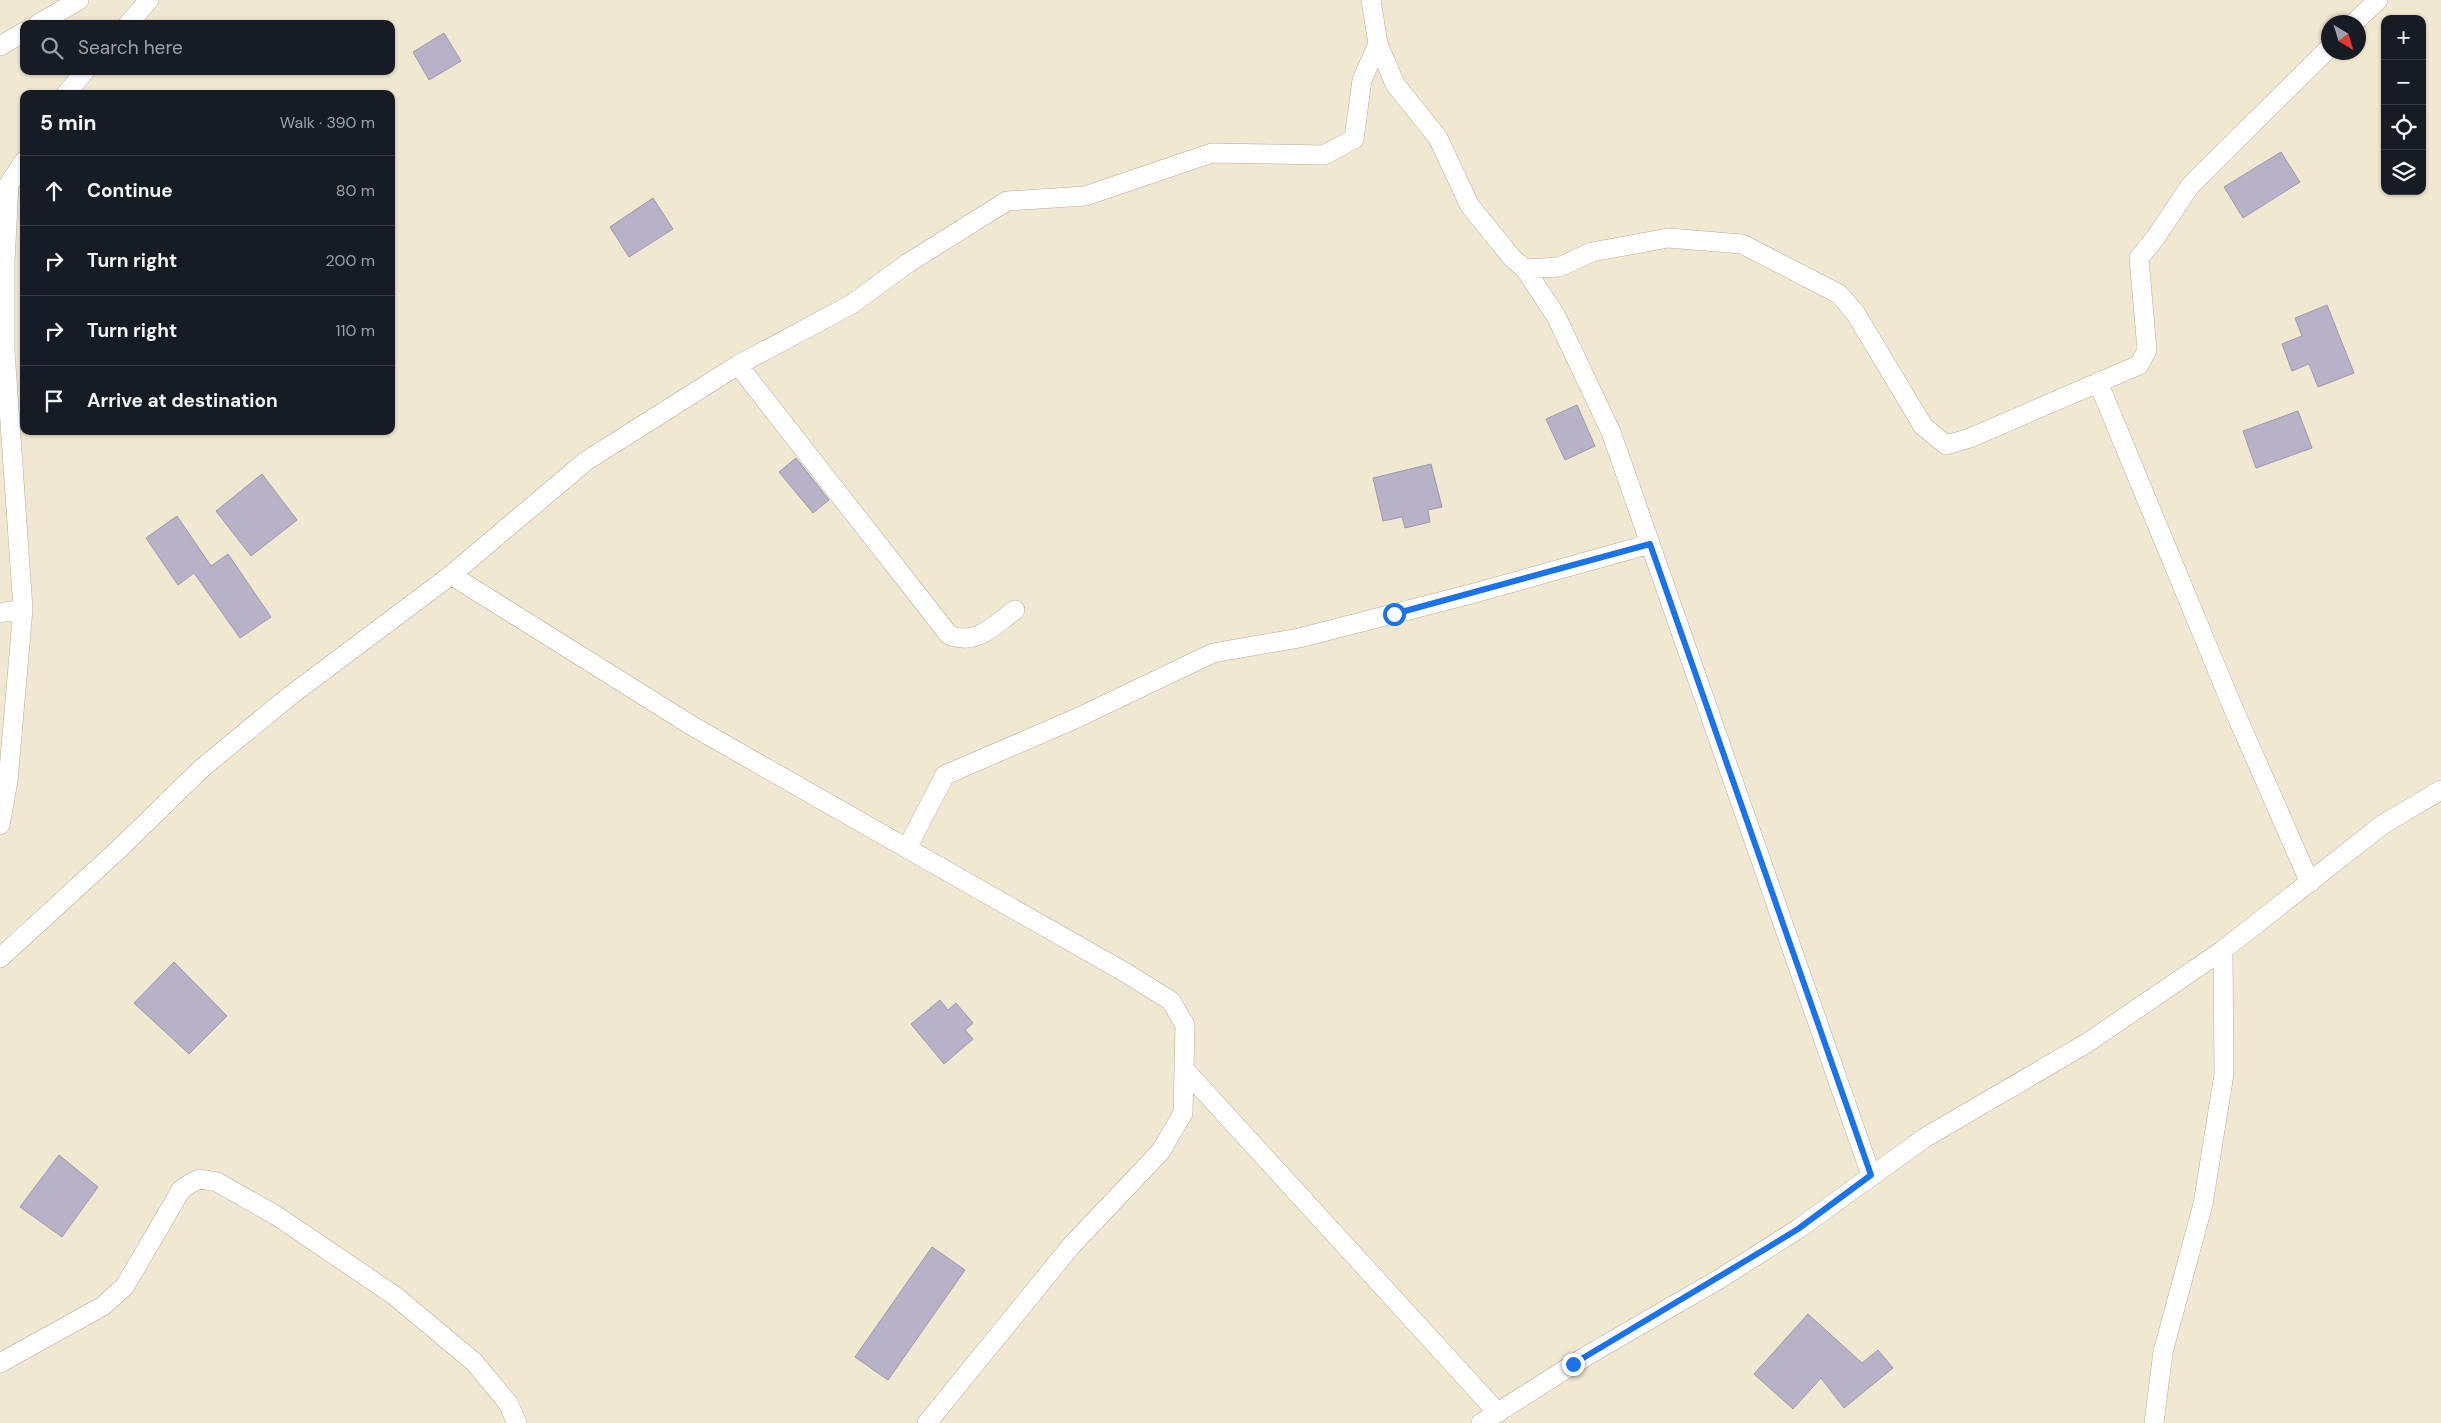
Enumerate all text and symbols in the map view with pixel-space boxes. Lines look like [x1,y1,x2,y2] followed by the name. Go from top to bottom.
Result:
[2321,15,2366,60] north arrow
[2381,15,2426,195] map controls
[2381,15,2426,60] button: +
[20,20,395,75] search box
[38,34,66,62] icon: search
[78,35,183,60] text: Search here
[2381,60,2426,105] button: −
[2381,105,2426,150] button: locate
[40,109,96,137] text: 5 min
[280,112,375,133] text: Walk · 390 m
[2381,150,2426,195] button: layers
[40,177,68,205] icon: ahead
[87,178,173,203] text: Continue
[336,180,375,201] text: 80 m
[40,247,68,275] icon: right
[87,248,177,273] text: Turn right
[326,250,375,271] text: 200 m
[40,317,68,345] icon: right
[87,318,177,343] text: Turn right
[336,320,375,341] text: 110 m
[40,387,68,415] icon: arrive
[87,388,278,413] text: Arrive at destination
[1383,603,1406,626] route start
[1562,1353,1585,1376] route end

